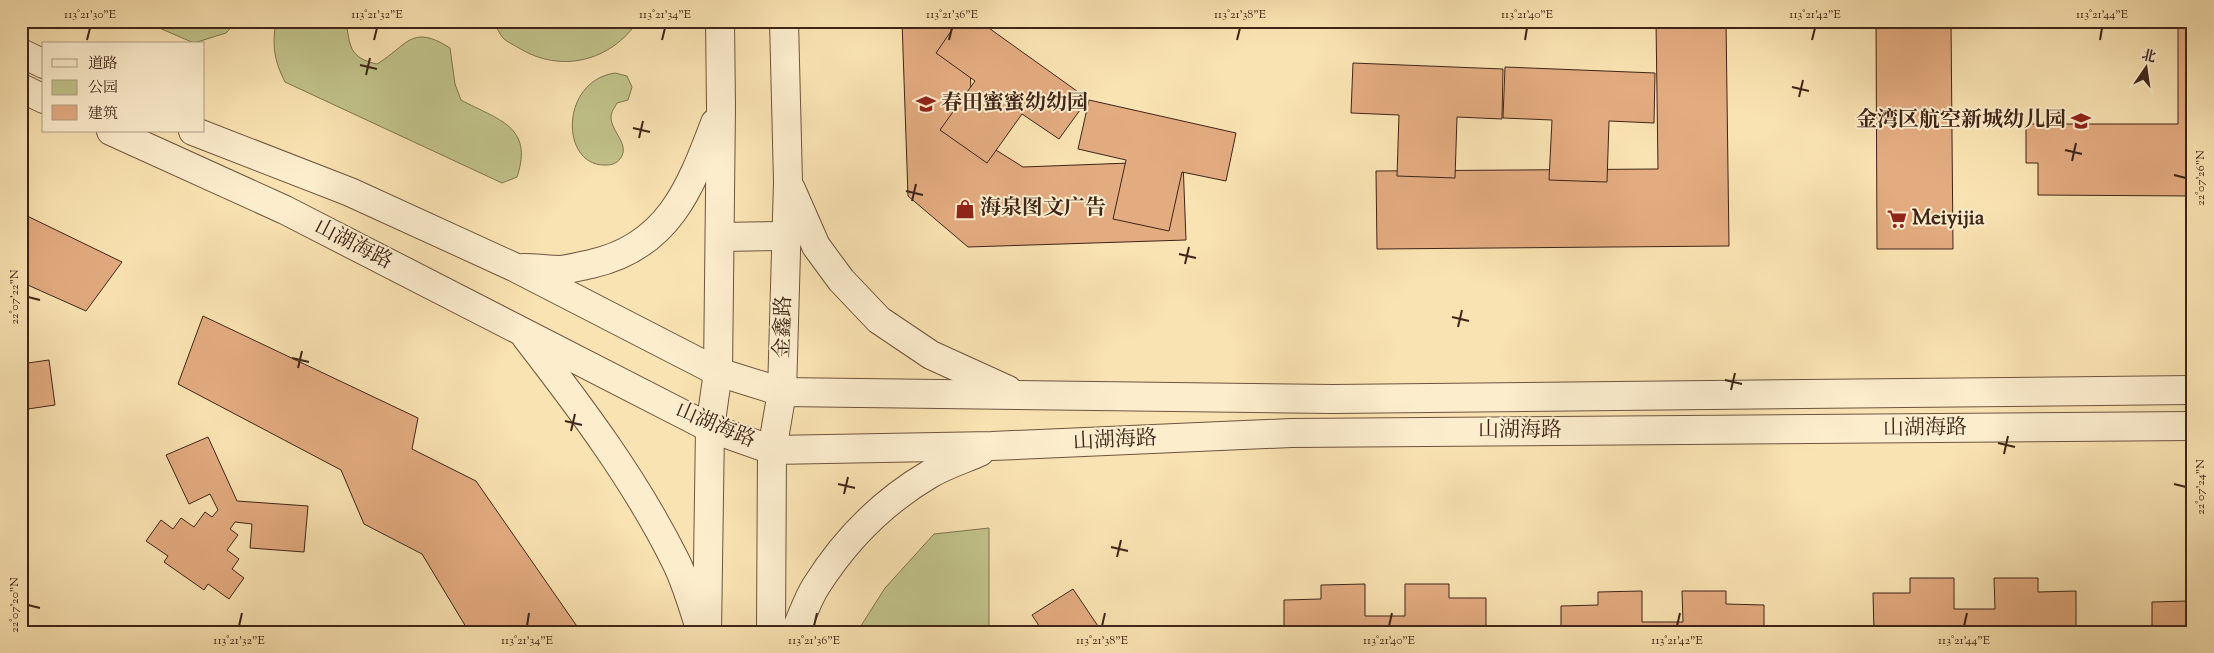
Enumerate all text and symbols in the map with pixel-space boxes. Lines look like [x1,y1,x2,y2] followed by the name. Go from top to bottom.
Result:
[64,6,117,24] text: 113°21'30"E
[351,6,403,24] text: 113°21'32"E
[639,6,692,24] text: 113°21'34"E
[926,6,979,24] text: 113°21'36"E
[1214,6,1267,24] text: 113°21'38"E
[1501,6,1554,24] text: 113°21'40"E
[1789,6,1841,24] text: 113°21'42"E
[2076,6,2129,24] text: 113°21'44"E
[42,42,205,132] legend
[2122,42,2172,92] north arrow
[2139,46,2158,69] text: 北
[88,54,118,75] text: 道路
[88,78,118,99] text: 公园
[941,89,1088,119] place label: 春田蜜蜜幼幼园
[915,93,937,115] school or university icon: 春田蜜蜜幼幼园
[88,104,118,125] text: 建筑
[1856,106,2066,136] place label: 金湾区航空新城幼儿园
[2070,110,2092,132] school or university icon: 金湾区航空新城幼儿园
[2192,150,2210,206] text: 22°07'26"N
[980,194,1106,224] place label: 海泉图文广告
[954,198,976,220] shop icon: 海泉图文广告
[1912,204,1985,234] place label: Meiyijia
[1886,208,1908,230] supermarket icon: Meiyijia
[309,213,397,277] street label: 山湖海路
[6,269,24,325] text: 22°07'22"N
[768,295,800,359] street label: 金鑫路
[670,396,760,456] street label: 山湖海路
[1883,413,1967,445] street label: 山湖海路
[1478,416,1562,446] street label: 山湖海路
[1072,424,1158,458] street label: 山湖海路
[2192,459,2210,515] text: 22°07'24"N
[6,577,24,633] text: 22°07'20"N
[213,632,265,650] text: 113°21'32"E
[501,632,554,650] text: 113°21'34"E
[788,632,841,650] text: 113°21'36"E
[1076,632,1129,650] text: 113°21'38"E
[1363,632,1416,650] text: 113°21'40"E
[1651,632,1703,650] text: 113°21'42"E
[1938,632,1991,650] text: 113°21'44"E

